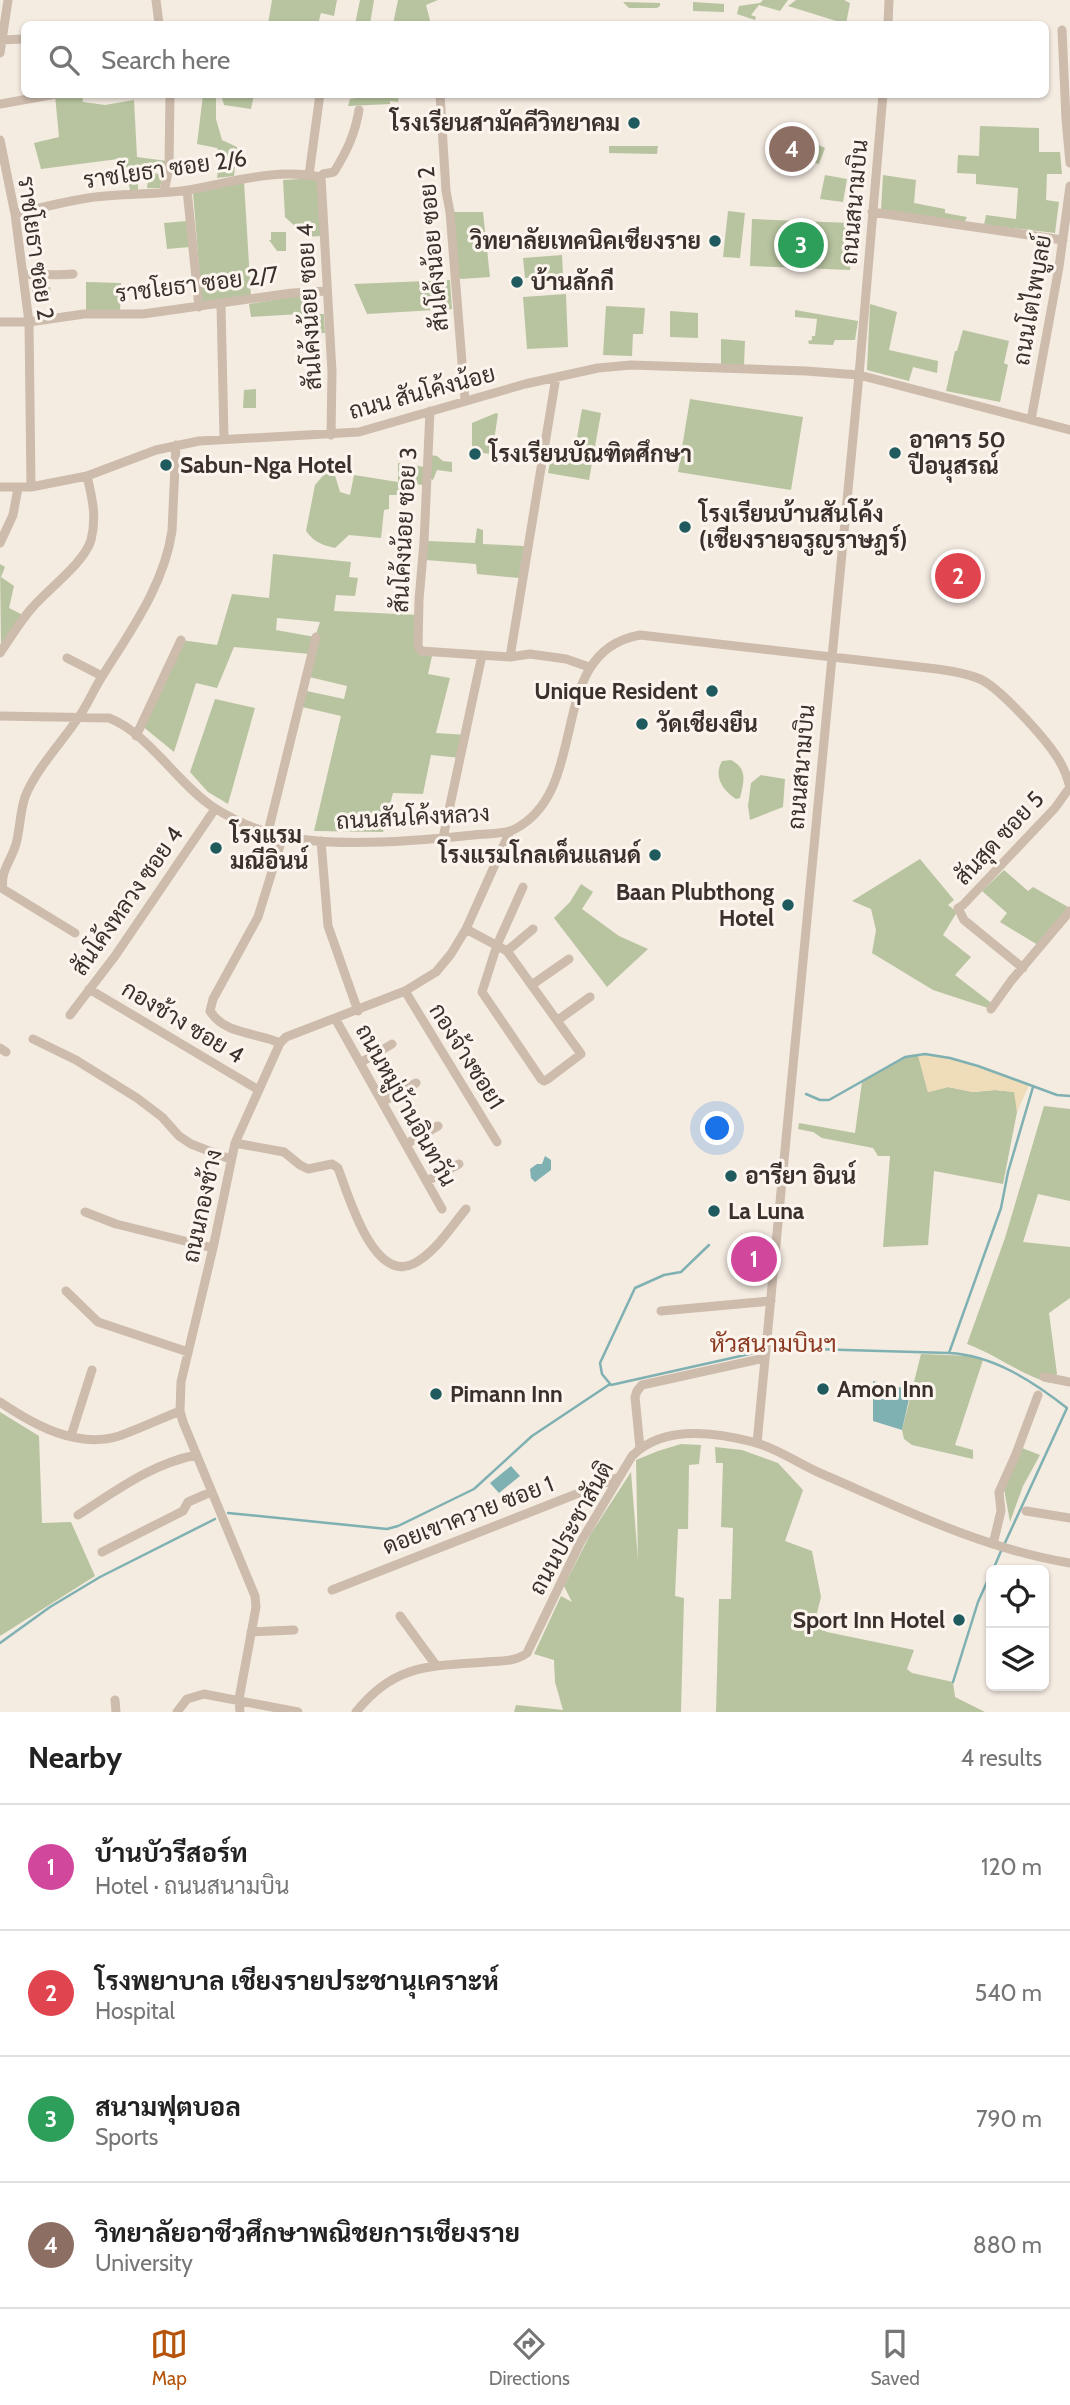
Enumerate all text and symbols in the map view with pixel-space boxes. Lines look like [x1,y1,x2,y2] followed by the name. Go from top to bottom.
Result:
[21,21,1049,98] search box
[45,41,83,79] icon: search
[101,44,230,76] text: Search here
[388,107,620,137] place label: โรงเรียนสามัคคีวิทยาคม
[626,115,642,131] marker: โรงเรียนสามัคคีวิทยาคม
[769,123,815,175] pin: 4
[835,138,873,266] street label: ถนนสนามบิน
[81,142,249,194] street label: ราชโยธา ซอย 2/6
[410,165,454,333] street label: สันโค้งน้อย ซอย 2
[12,174,62,322] street label: ราชโยธา ซอย 2
[778,219,824,271] pin: 3
[289,223,327,391] street label: สันโค้งน้อย ซอย 4
[469,226,701,255] place label: วิทยาลัยเทคนิคเชียงราย
[1005,232,1060,368] street label: ถนนโตไพบูลย์
[707,233,723,249] marker: วิทยาลัยเทคนิคเชียงราย
[114,258,280,308] street label: ราชโยธา ซอย 2/7
[531,266,614,296] place label: บ้านลักกี
[509,274,525,290] marker: บ้านลักกี
[345,357,498,425] street label: ถนน สันโค้งน้อย
[907,426,1006,483] place label: อาคาร 50 ปีอนุสรณ์
[487,438,692,468] place label: โรงเรียนบัณฑิตศึกษา
[887,445,903,461] marker: อาคาร 50 ปีอนุสรณ์
[384,446,422,614] street label: สันโค้งน้อย ซอย 3
[467,446,483,462] marker: โรงเรียนบัณฑิตศึกษา
[180,451,352,479] place label: Sabun-Nga Hotel
[158,457,174,473] marker: Sabun-Nga Hotel
[697,498,907,556] place label: โรงเรียนบ้านสันโค้ง (เชียงรายจรูญราษฎร์)
[677,519,693,535] marker: โรงเรียนบ้านสันโค้ง (เชียงรายจรูญราษฎร์)
[935,550,981,602] pin: 2
[534,677,698,705] place label: Unique Resident
[704,683,720,699] marker: Unique Resident
[782,703,820,831] street label: ถนนสนามบิน
[656,709,758,738] place label: วัดเชียงยืน
[634,716,650,732] marker: วัดเชียงยืน
[948,785,1051,892] street label: สันสุด ซอย 5
[335,797,491,835] street label: ถนนสันโค้งหลวง
[228,819,309,875] place label: โรงแรม มณีอินน์
[64,820,189,981] street label: สันโค้งหลวง ซอย 4
[436,837,642,869] place label: โรงแรมโกลเด็นแลนด์
[208,840,224,856] marker: โรงแรม มณีอินน์
[647,847,663,863] marker: โรงแรมโกลเด็นแลนด์
[616,878,774,932] place label: Baan Plubthong Hotel
[780,897,796,913] marker: Baan Plubthong Hotel
[117,974,250,1069] street label: กองช้าง ซอย 4
[423,997,511,1114] street label: กองจ้างซอย1
[347,1018,463,1193] street label: ถนนหมู่บ้านอินทวัน
[700,1111,734,1145] your location
[175,1146,228,1265] street label: ถนนกองช้าง
[745,1160,857,1190] place label: อารียา อินน์
[723,1168,739,1184] marker: อารียา อินน์
[728,1197,805,1225] place label: La Luna
[706,1203,722,1219] marker: La Luna
[731,1233,777,1285] pin: 1
[709,1329,837,1358] district label: หัวสนามบินฯ
[837,1375,934,1403] place label: Amon Inn
[450,1380,563,1408] place label: Pimann Inn
[815,1381,831,1397] marker: Amon Inn
[428,1386,444,1402] marker: Pimann Inn
[523,1456,619,1600] street label: ถนนประชาสันติ
[379,1470,557,1560] street label: ดอยเขาควาย ซอย 1
[986,1565,1049,1691] map controls
[986,1565,1049,1628] button: locate
[793,1606,945,1634] place label: Sport Inn Hotel
[951,1612,967,1628] marker: Sport Inn Hotel
[986,1628,1049,1691] button: layers
[28,1739,122,1776] text: Nearby
[961,1744,1042,1772] text: 4 results
[95,1837,248,1869] text: บ้านบัวรีสอร์ท
[47,1853,55,1881] text: 1
[981,1853,1042,1881] text: 120 m
[95,1872,290,1900] text: Hotel · ถนนสนามบิน
[95,1965,499,1997] text: โรงพยาบาล เชียงรายประชานุเคราะห์
[45,1979,57,2007] text: 2
[975,1979,1042,2007] text: 540 m
[95,1997,175,2025] text: Hospital
[95,2091,241,2123] text: สนามฟุตบอล
[45,2105,57,2133] text: 3
[976,2105,1042,2133] text: 790 m
[95,2123,158,2151] text: Sports
[95,2217,520,2249] text: วิทยาลัยอาชีวศึกษาพณิชยการเชียงราย
[44,2231,58,2259] text: 4
[973,2231,1042,2259] text: 880 m
[95,2249,193,2277] text: University
[150,2325,188,2390] tab: Map
[489,2325,570,2390] tab: Directions
[870,2325,920,2390] tab: Saved

